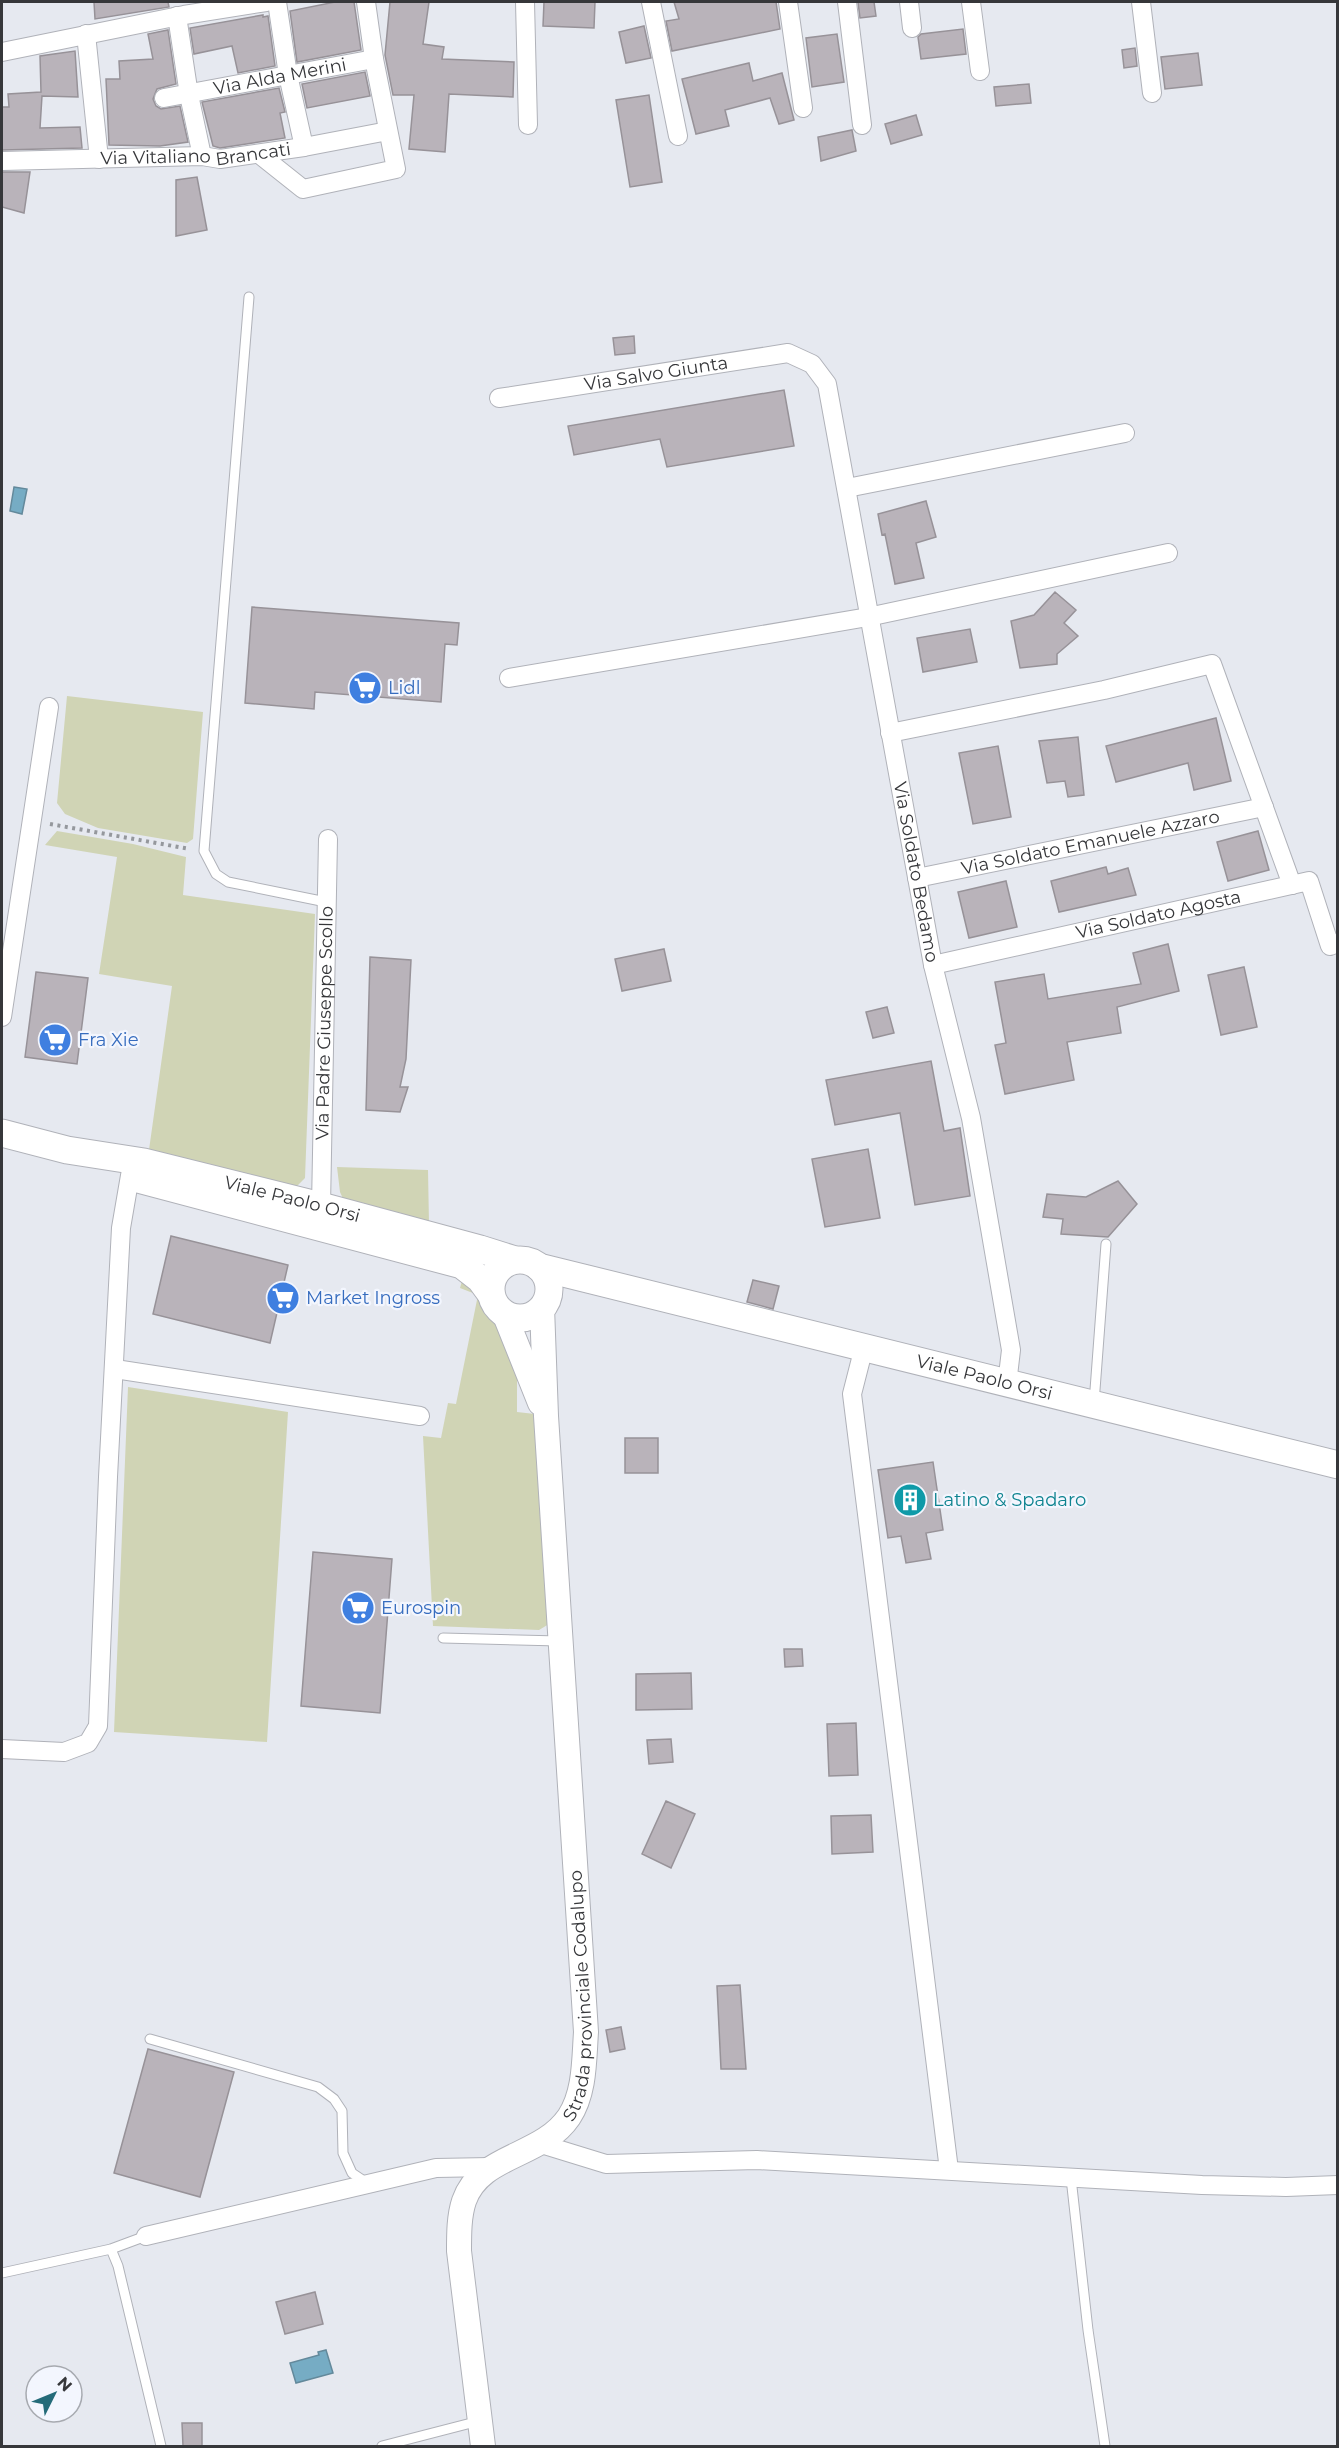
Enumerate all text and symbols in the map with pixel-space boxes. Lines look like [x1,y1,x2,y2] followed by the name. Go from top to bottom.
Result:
[212,53,348,100] street label: Via Alda Merini
[100,138,292,171] street label: Via Vitaliano Brancati
[583,352,729,396] street label: Via Salvo Giunta
[347,670,383,706] supermarket icon: Lidl
[388,677,421,699] place label: Lidl
[889,780,943,964] street label: Via Soldato Bedamo
[959,805,1221,880] street label: Via Soldato Emanuele Azzaro
[1074,886,1243,944] street label: Via Soldato Agosta
[311,906,338,1140] street label: Via Padre Giuseppe Scollo
[37,1022,73,1058] supermarket icon: Fra Xie
[78,1029,139,1051] place label: Fra Xie
[222,1171,363,1227] street label: Viale Paolo Orsi
[265,1280,301,1316] supermarket icon: Market Ingross
[306,1287,440,1309] place label: Market Ingross
[914,1350,1055,1405] street label: Viale Paolo Orsi
[892,1482,928,1518] building icon: Latino & Spadaro
[933,1489,1086,1511] place label: Latino & Spadaro
[340,1590,376,1626] supermarket icon: Eurospin
[381,1597,461,1619] place label: Eurospin
[558,1869,597,2125] street label: Strada provinciale Codalupo
[24,2364,84,2424] north arrow
[53,2373,76,2395] text: N

